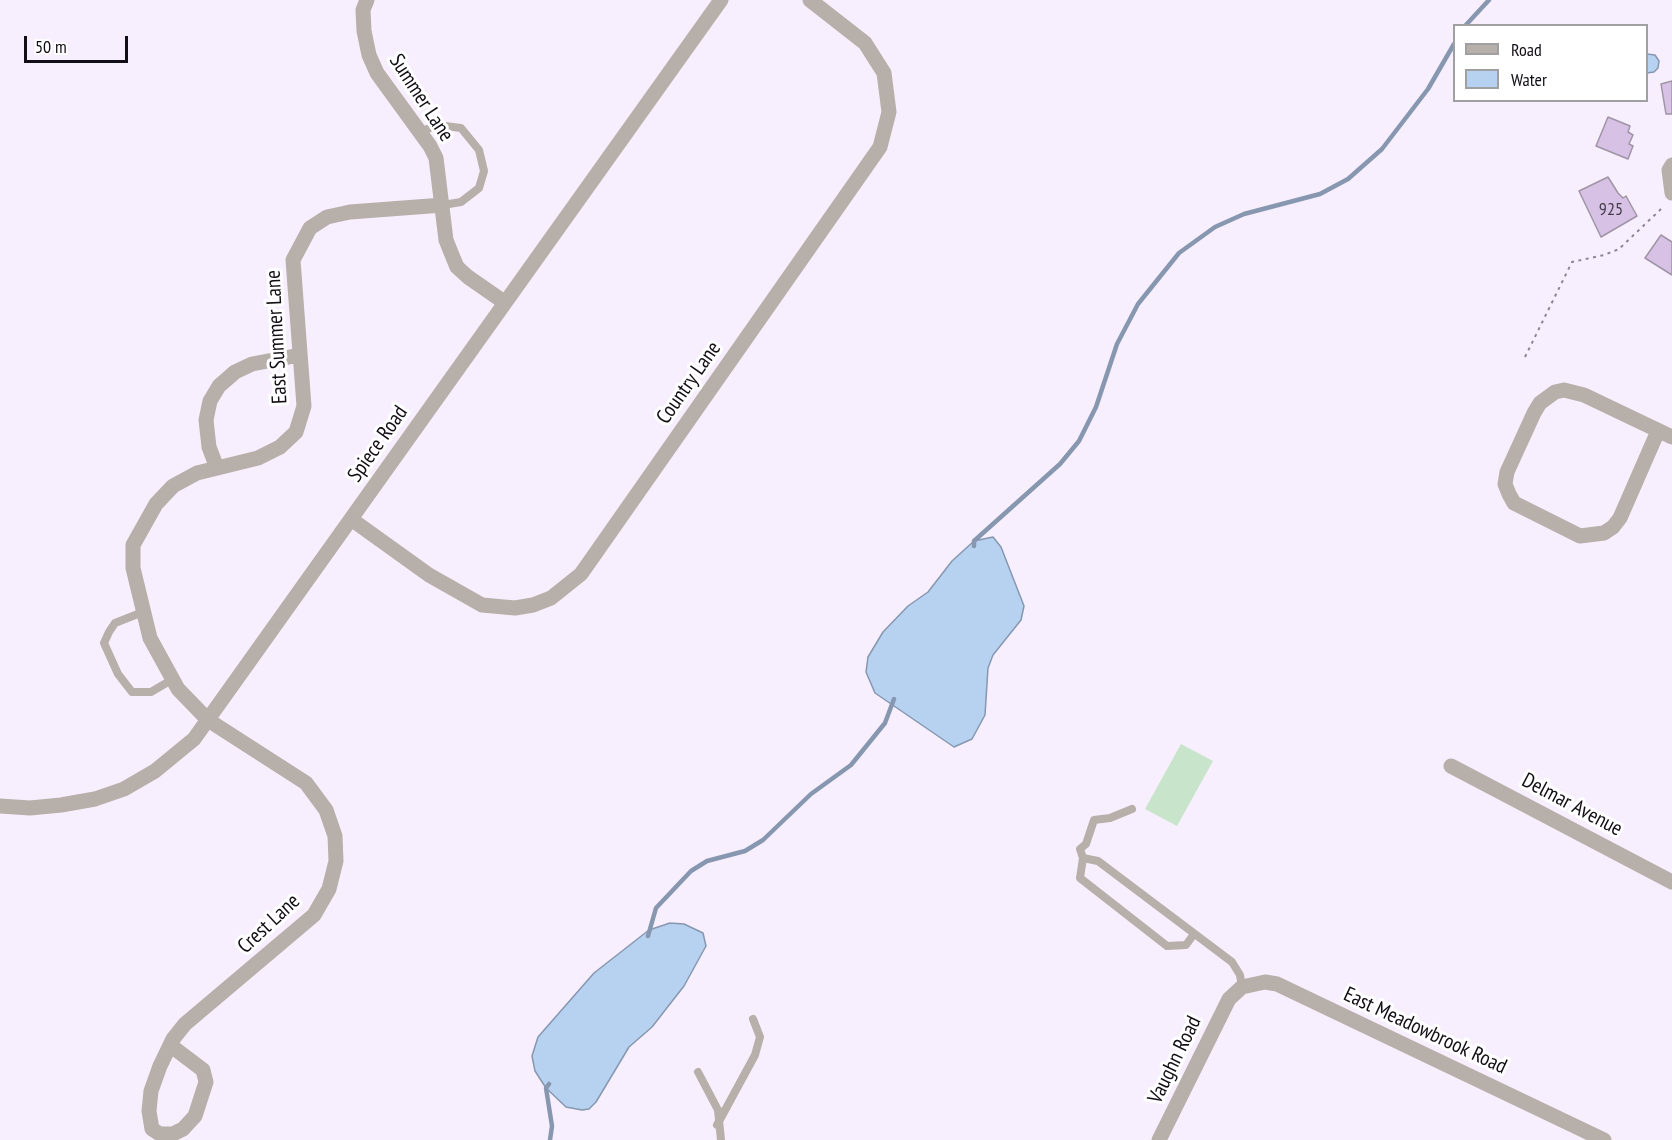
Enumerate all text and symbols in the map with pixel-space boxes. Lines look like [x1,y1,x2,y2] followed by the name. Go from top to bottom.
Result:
[27,24,130,62] scale bar
[1453,24,1648,102] legend
[35,35,67,58] text: 50 m
[1511,38,1542,61] text: Road
[383,50,459,146] street label: Summer Lane
[1511,68,1547,91] text: Water
[1599,199,1623,221] house number: 925
[261,270,293,404] street label: East Summer Lane
[651,337,727,429] street label: Country Lane
[343,401,413,487] street label: Spiece Road
[1518,768,1626,842] street label: Delmar Avenue
[233,889,305,959] street label: Crest Lane
[1339,982,1511,1080] street label: East Meadowbrook Road
[1143,1012,1207,1108] street label: Vaughn Road

